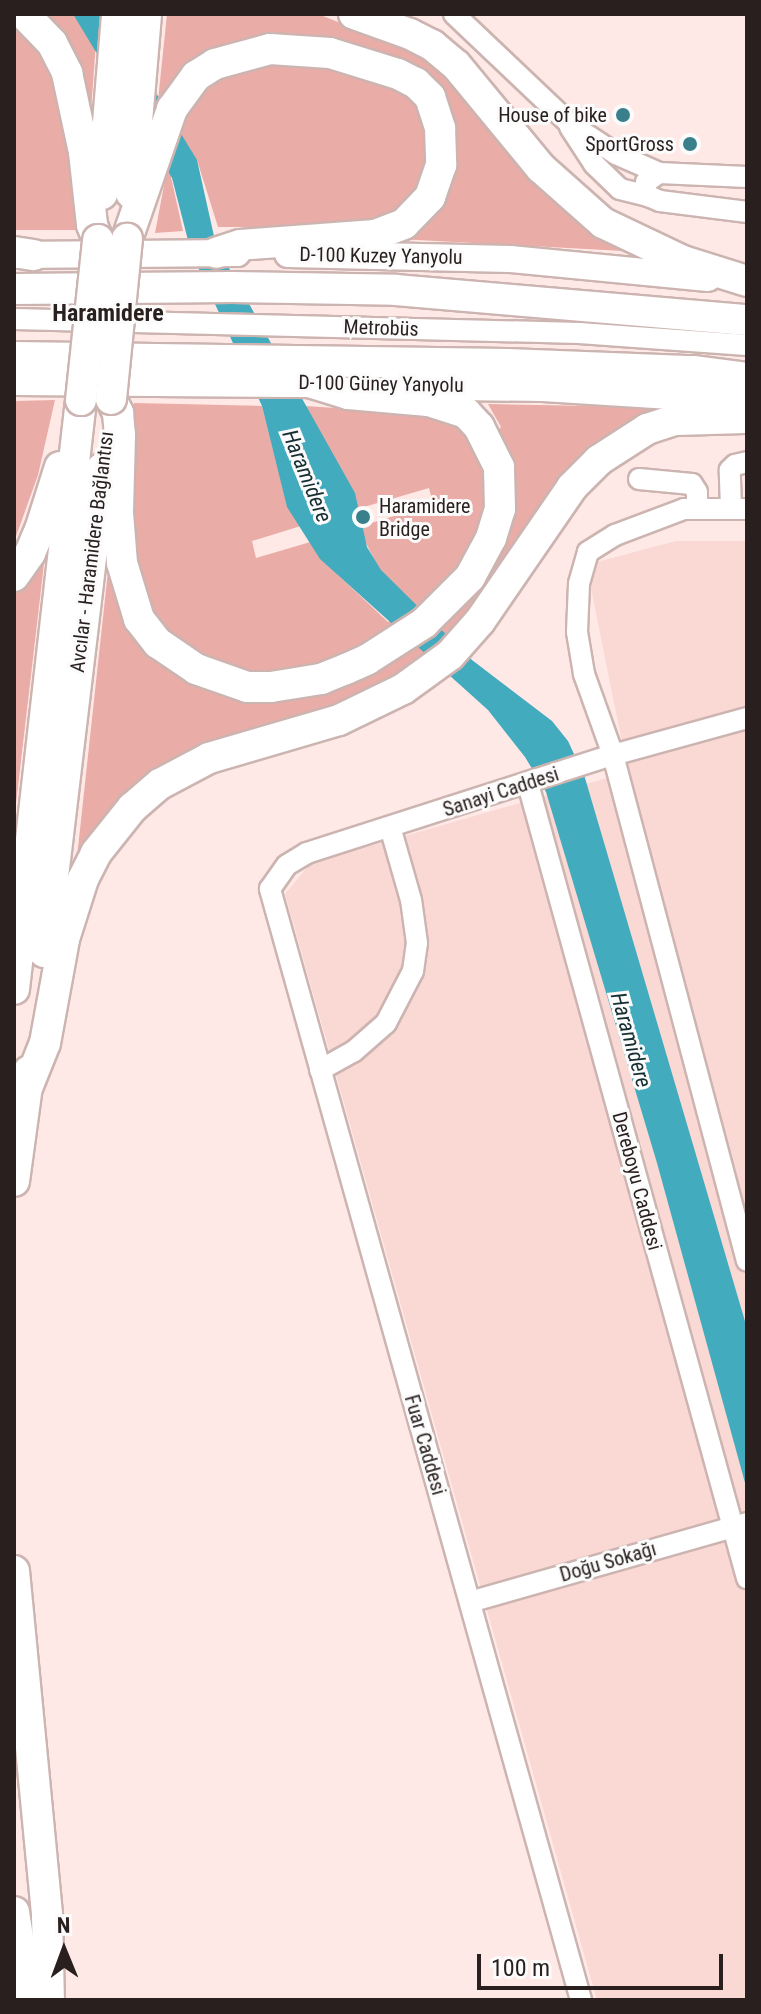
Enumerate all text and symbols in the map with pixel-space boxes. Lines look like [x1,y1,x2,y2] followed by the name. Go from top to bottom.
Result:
[498,103,607,127] place label: House of bike
[614,106,632,124] marker: House of bike
[585,132,674,156] place label: SportGross
[681,135,699,153] marker: SportGross
[299,243,463,269] street label: D-100 Kuzey Yanyolu
[52,300,164,328] district label: Haramidere
[343,315,419,341] street label: Metrobüs
[298,371,464,397] street label: D-100 Güney Yanyolu
[276,426,338,526] water label: Haramidere
[65,430,119,674] street label: Avcılar - Haramidere Bağlantısı
[379,494,470,541] place label: Haramidere Bridge
[354,508,372,526] marker: Haramidere Bridge
[440,762,562,822] street label: Sanayi Caddesi
[605,989,657,1091] water label: Haramidere
[607,1109,667,1253] street label: Dereboyu Caddesi
[399,1392,451,1498] street label: Fuar Caddesi
[557,1537,659,1587] street label: Doğu Sokağı
[24,1910,104,1990] north arrow
[57,1913,71,1938] text: N
[481,1938,727,1988] scale bar
[491,1954,550,1982] text: 100 m

